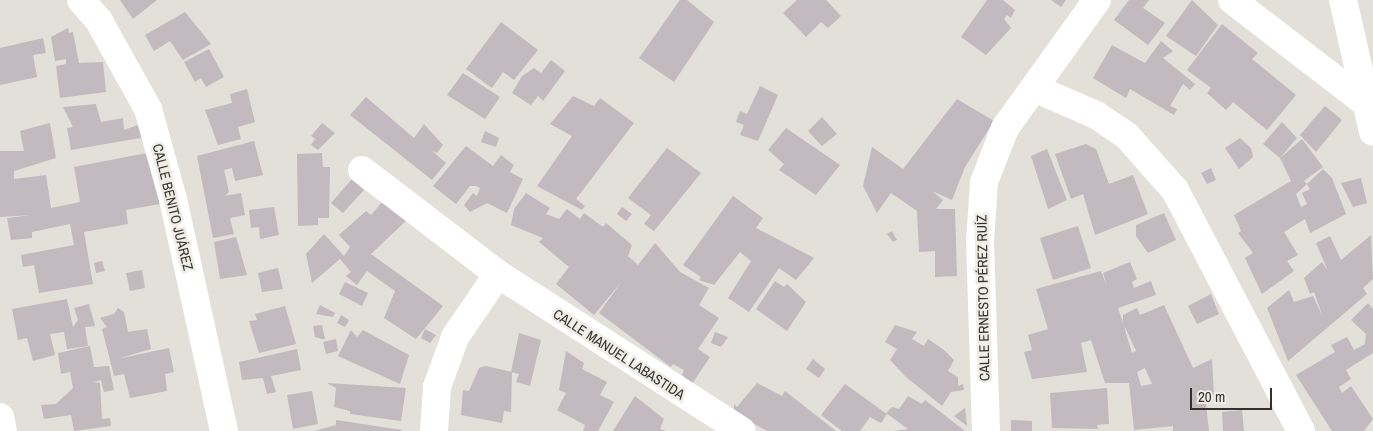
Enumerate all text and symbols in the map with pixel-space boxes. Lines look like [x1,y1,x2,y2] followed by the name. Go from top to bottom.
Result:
[149,142,197,272] street label: CALLE BENITO JUÁREZ
[973,215,993,381] street label: CALLE ERNESTO PÉREZ RUÍZ
[550,305,688,403] street label: CALLE MANUEL LABASTIDA
[1193,378,1276,410] scale bar
[1198,386,1225,407] text: 20 m

